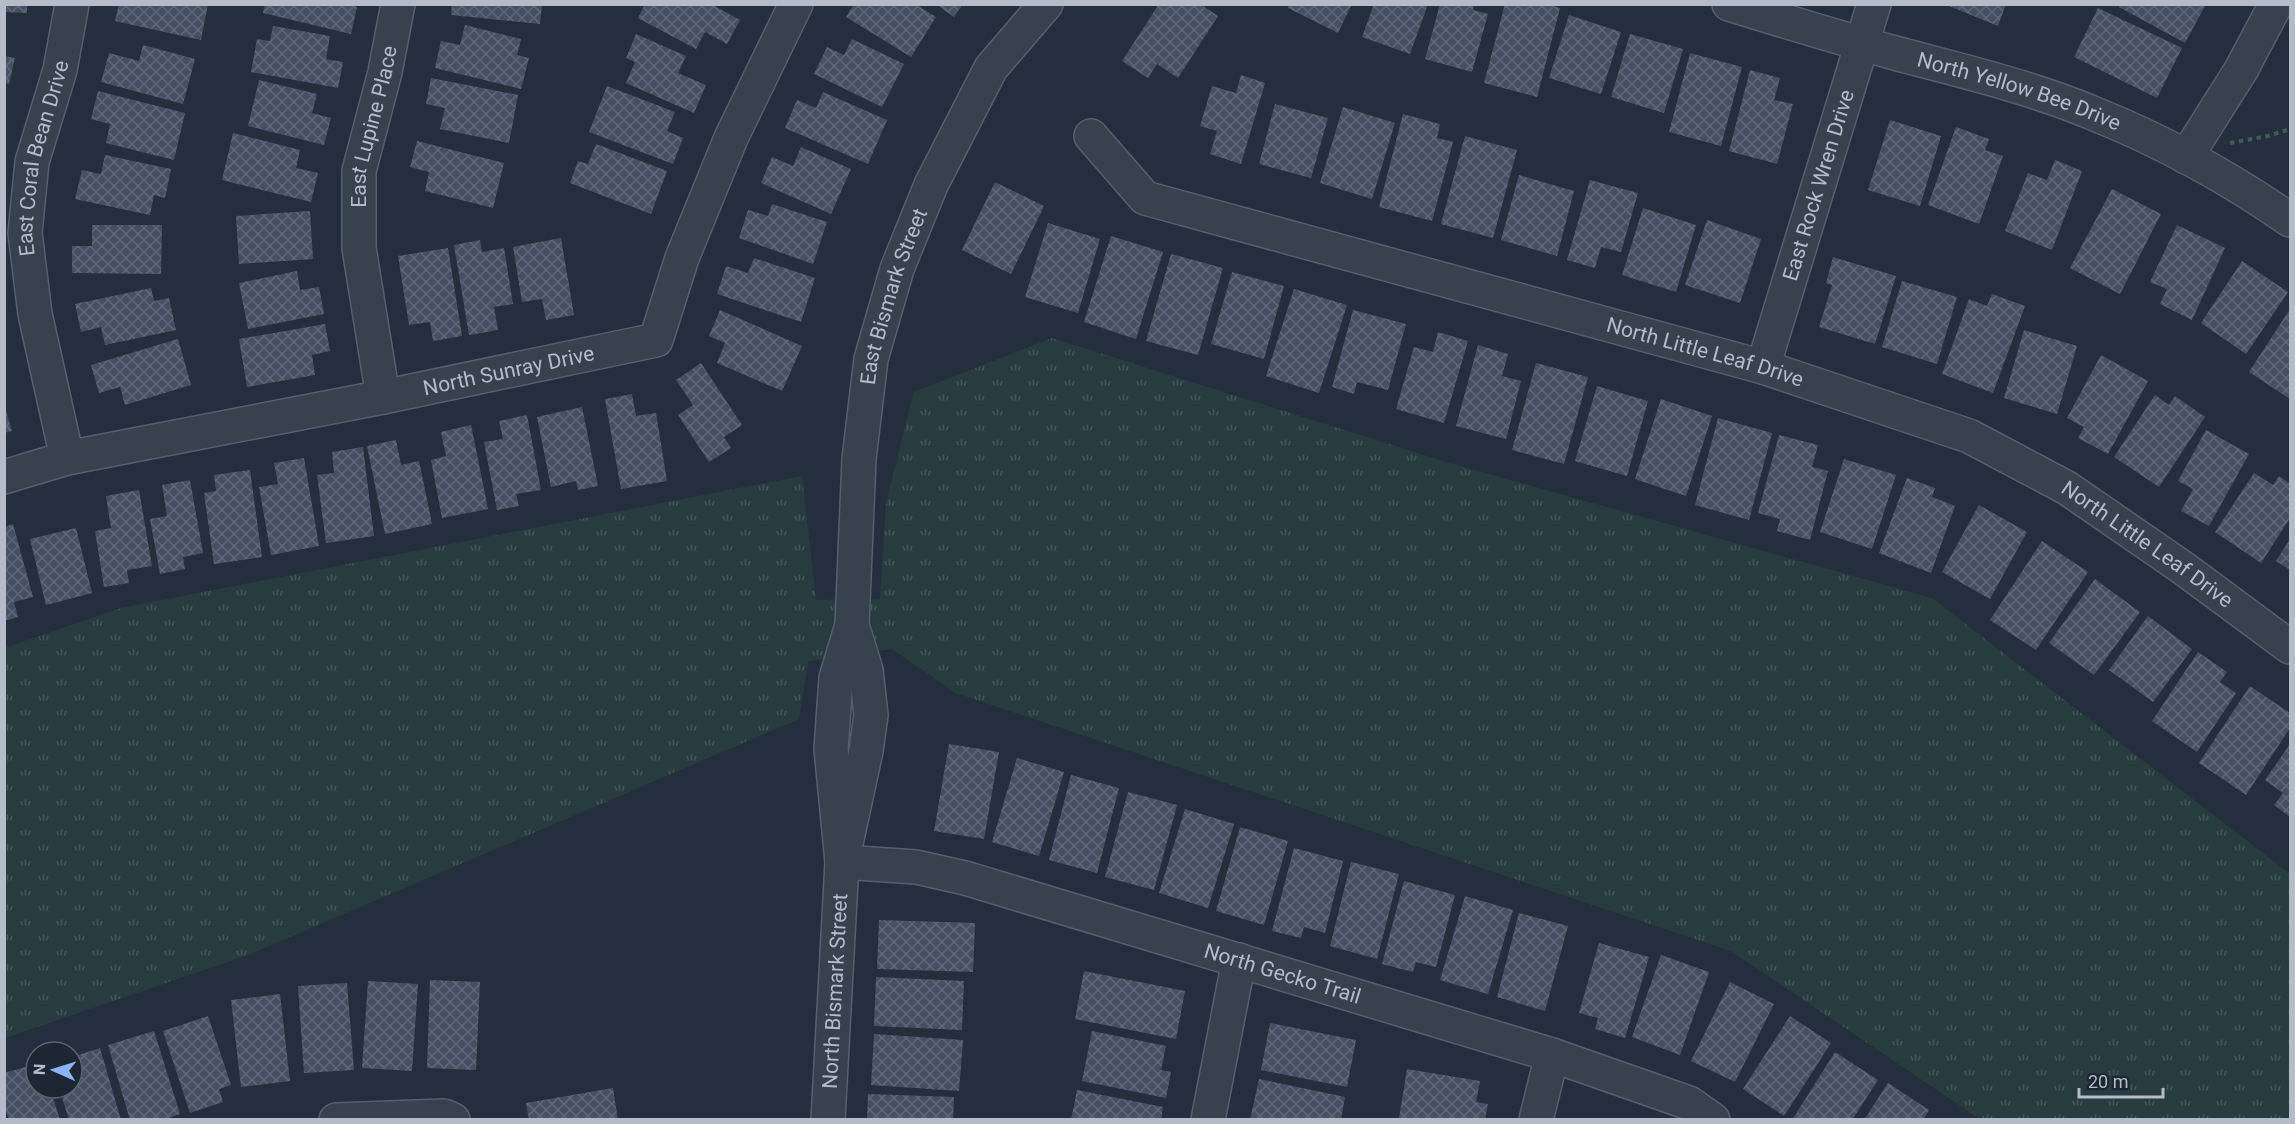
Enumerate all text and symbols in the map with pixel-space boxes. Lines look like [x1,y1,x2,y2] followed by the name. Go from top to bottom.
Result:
[347,44,402,208] street label: East Lupine Place
[1915,47,2124,135] street label: North Yellow Bee Drive
[13,59,73,258] street label: East Coral Bean Drive
[1778,87,1859,284] street label: East Rock Wren Drive
[856,205,932,386] street label: East Bismark Street
[1604,313,1807,392] street label: North Little Leaf Drive
[421,341,596,400] street label: North Sunray Drive
[2057,476,2237,613] street label: North Little Leaf Drive
[818,893,852,1090] street label: North Bismark Street
[1201,939,1364,1009] street label: North Gecko Trail
[24,1040,84,1100] north arrow
[2079,1061,2163,1099] scale bar
[30,1063,49,1075] text: N
[2088,1071,2128,1092] text: 20 m

